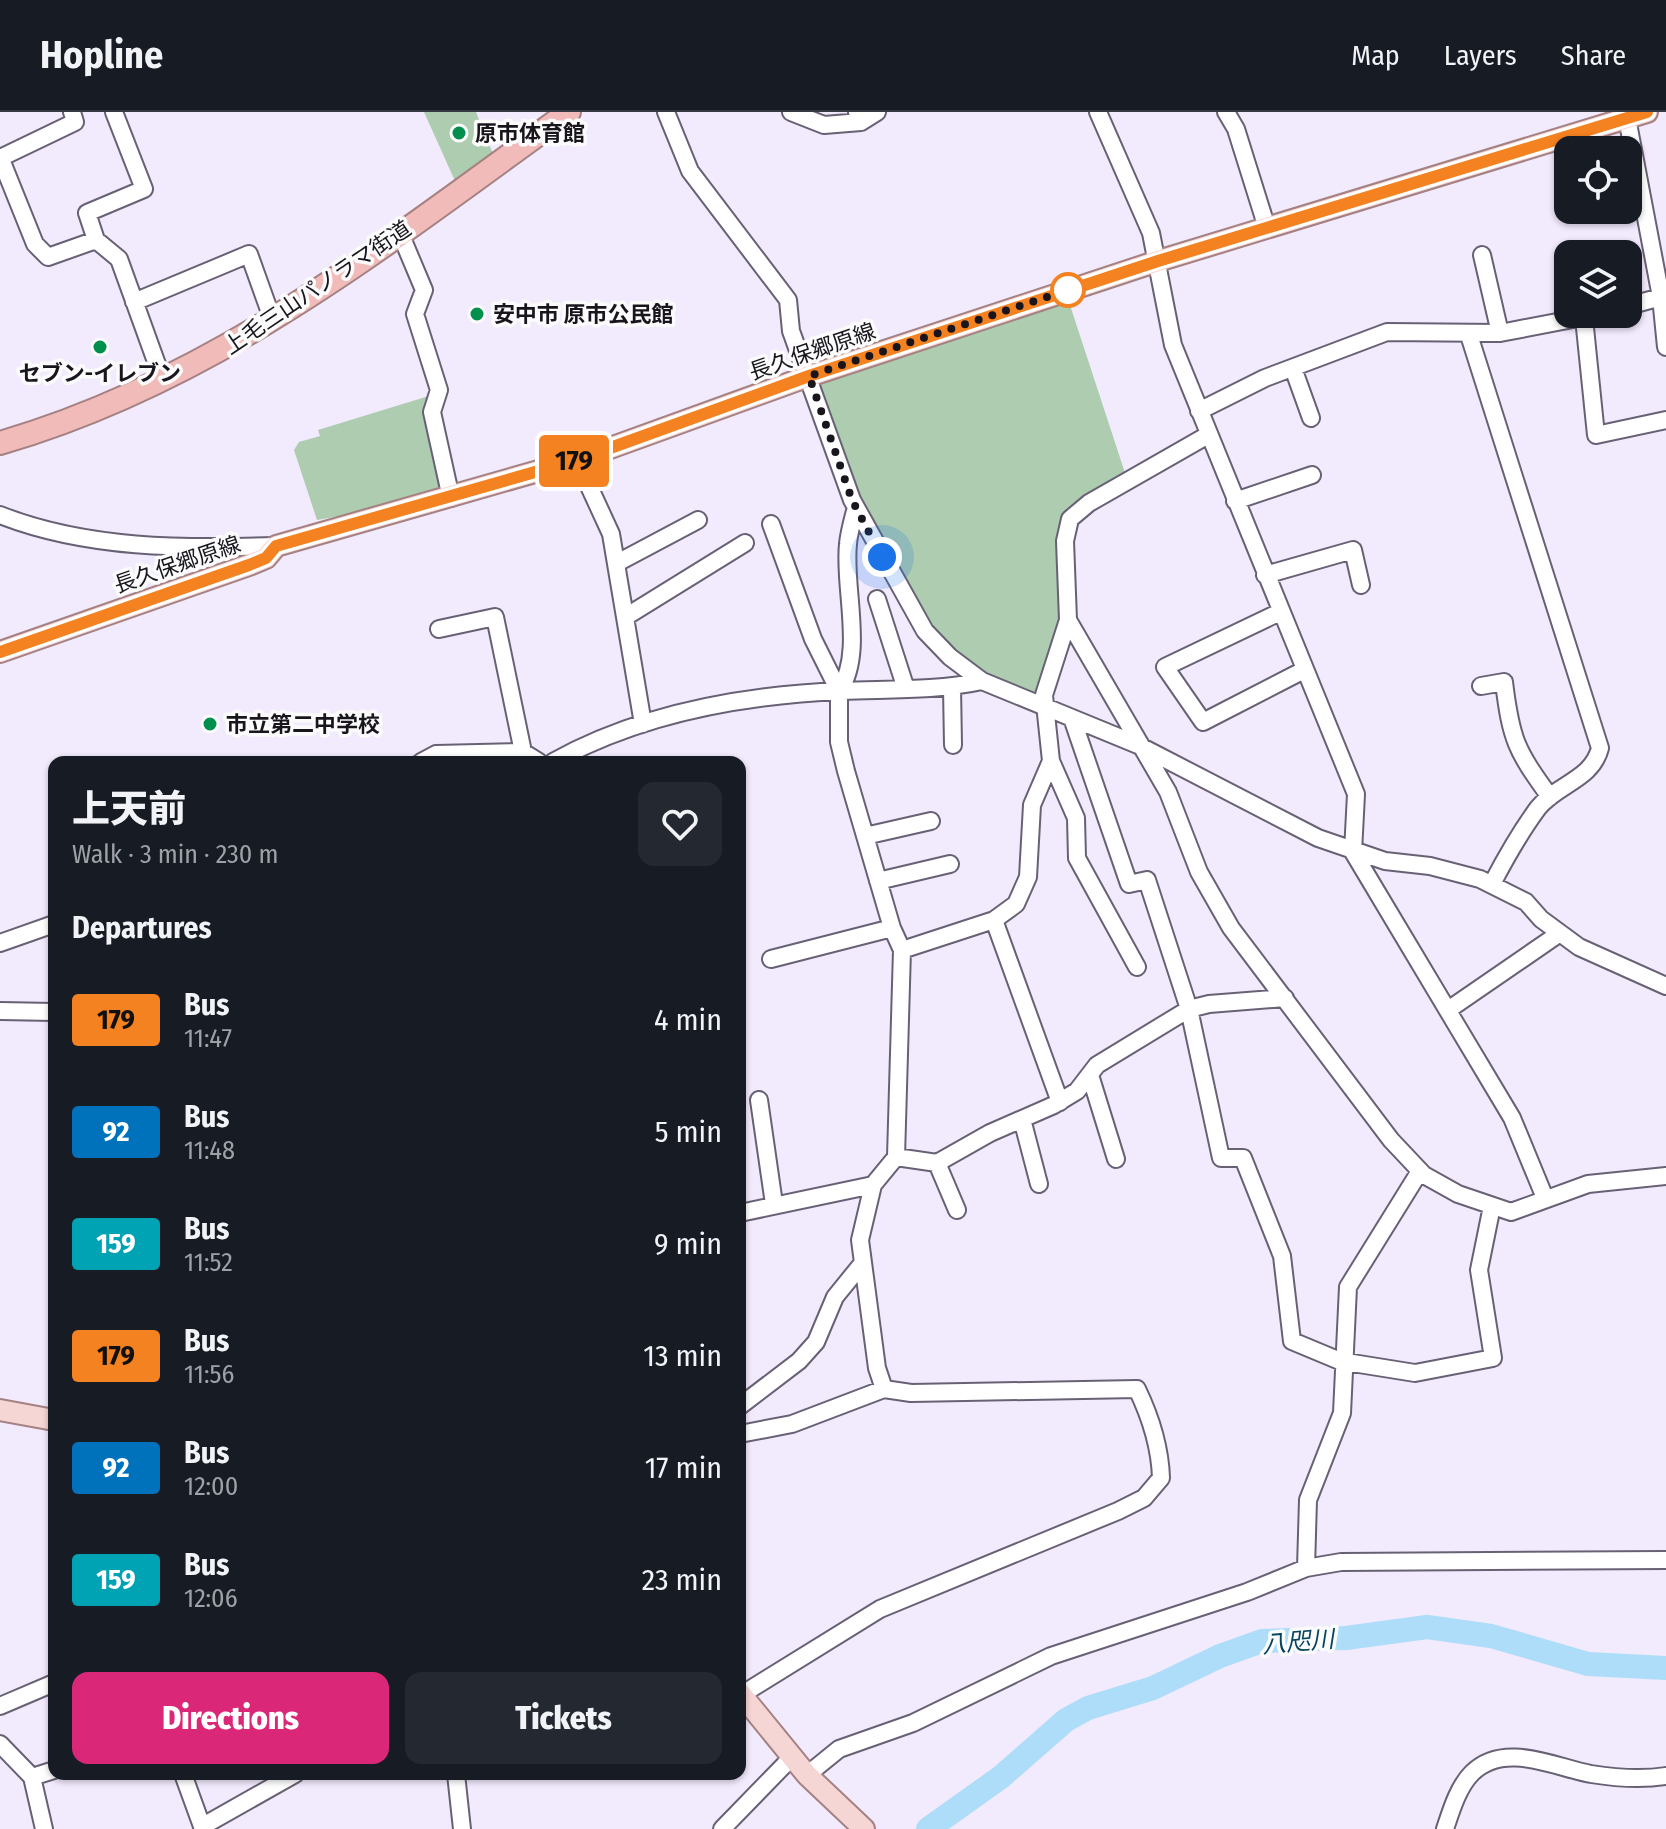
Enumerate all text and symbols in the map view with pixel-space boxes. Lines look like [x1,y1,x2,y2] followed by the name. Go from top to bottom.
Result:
[40,32,163,78] text: Hopline
[1351,39,1400,72] text: Map
[1444,39,1517,72] text: Layers
[1561,39,1626,72] text: Share
[475,120,585,147] place label: 原市体育館
[450,124,468,142] marker: 原市体育館
[1554,136,1642,328] map controls
[1554,136,1642,224] button: locate
[219,215,416,360] street label: 上毛三山パノラマ街道
[1554,240,1642,328] button: layers
[1051,273,1085,307] unlabelled marker
[493,301,674,328] place label: 安中市 原市公民館
[468,305,486,323] marker: 安中市 原市公民館
[745,317,879,386] street label: 長久保郷原線
[91,338,109,356] marker: セブン-イレブン
[19,360,181,387] place label: セブン-イレブン
[528,435,620,487] line badge: 179
[555,444,593,477] text: 179
[110,530,244,599] street label: 長久保郷原線
[862,537,902,577] your location
[226,711,380,738] place label: 市立第二中学校
[201,715,219,733] marker: 市立第二中学校
[638,782,722,866] button: heart
[72,786,186,832] text: 上天前
[72,839,279,870] text: Walk · 3 min · 230 m
[72,910,212,946] text: Departures
[184,987,229,1023] text: Bus
[654,1002,722,1038] text: 4 min
[97,1003,135,1036] text: 179
[184,1023,232,1054] text: 11:47
[184,1099,229,1135] text: Bus
[655,1114,722,1150] text: 5 min
[102,1115,130,1148] text: 92
[184,1135,235,1166] text: 11:48
[184,1211,229,1247] text: Bus
[654,1226,722,1262] text: 9 min
[96,1227,136,1260] text: 159
[184,1247,233,1278] text: 11:52
[184,1323,229,1359] text: Bus
[643,1338,722,1374] text: 13 min
[97,1339,135,1372] text: 179
[184,1359,234,1390] text: 11:56
[184,1435,229,1471] text: Bus
[645,1450,722,1486] text: 17 min
[102,1451,130,1484] text: 92
[184,1471,238,1502] text: 12:00
[184,1547,229,1583] text: Bus
[642,1562,722,1598] text: 23 min
[96,1563,136,1596] text: 159
[184,1583,238,1614] text: 12:06
[1261,1625,1338,1659] water label: 八咫川
[72,1672,389,1764] button: Directions
[405,1672,722,1764] button: Tickets

